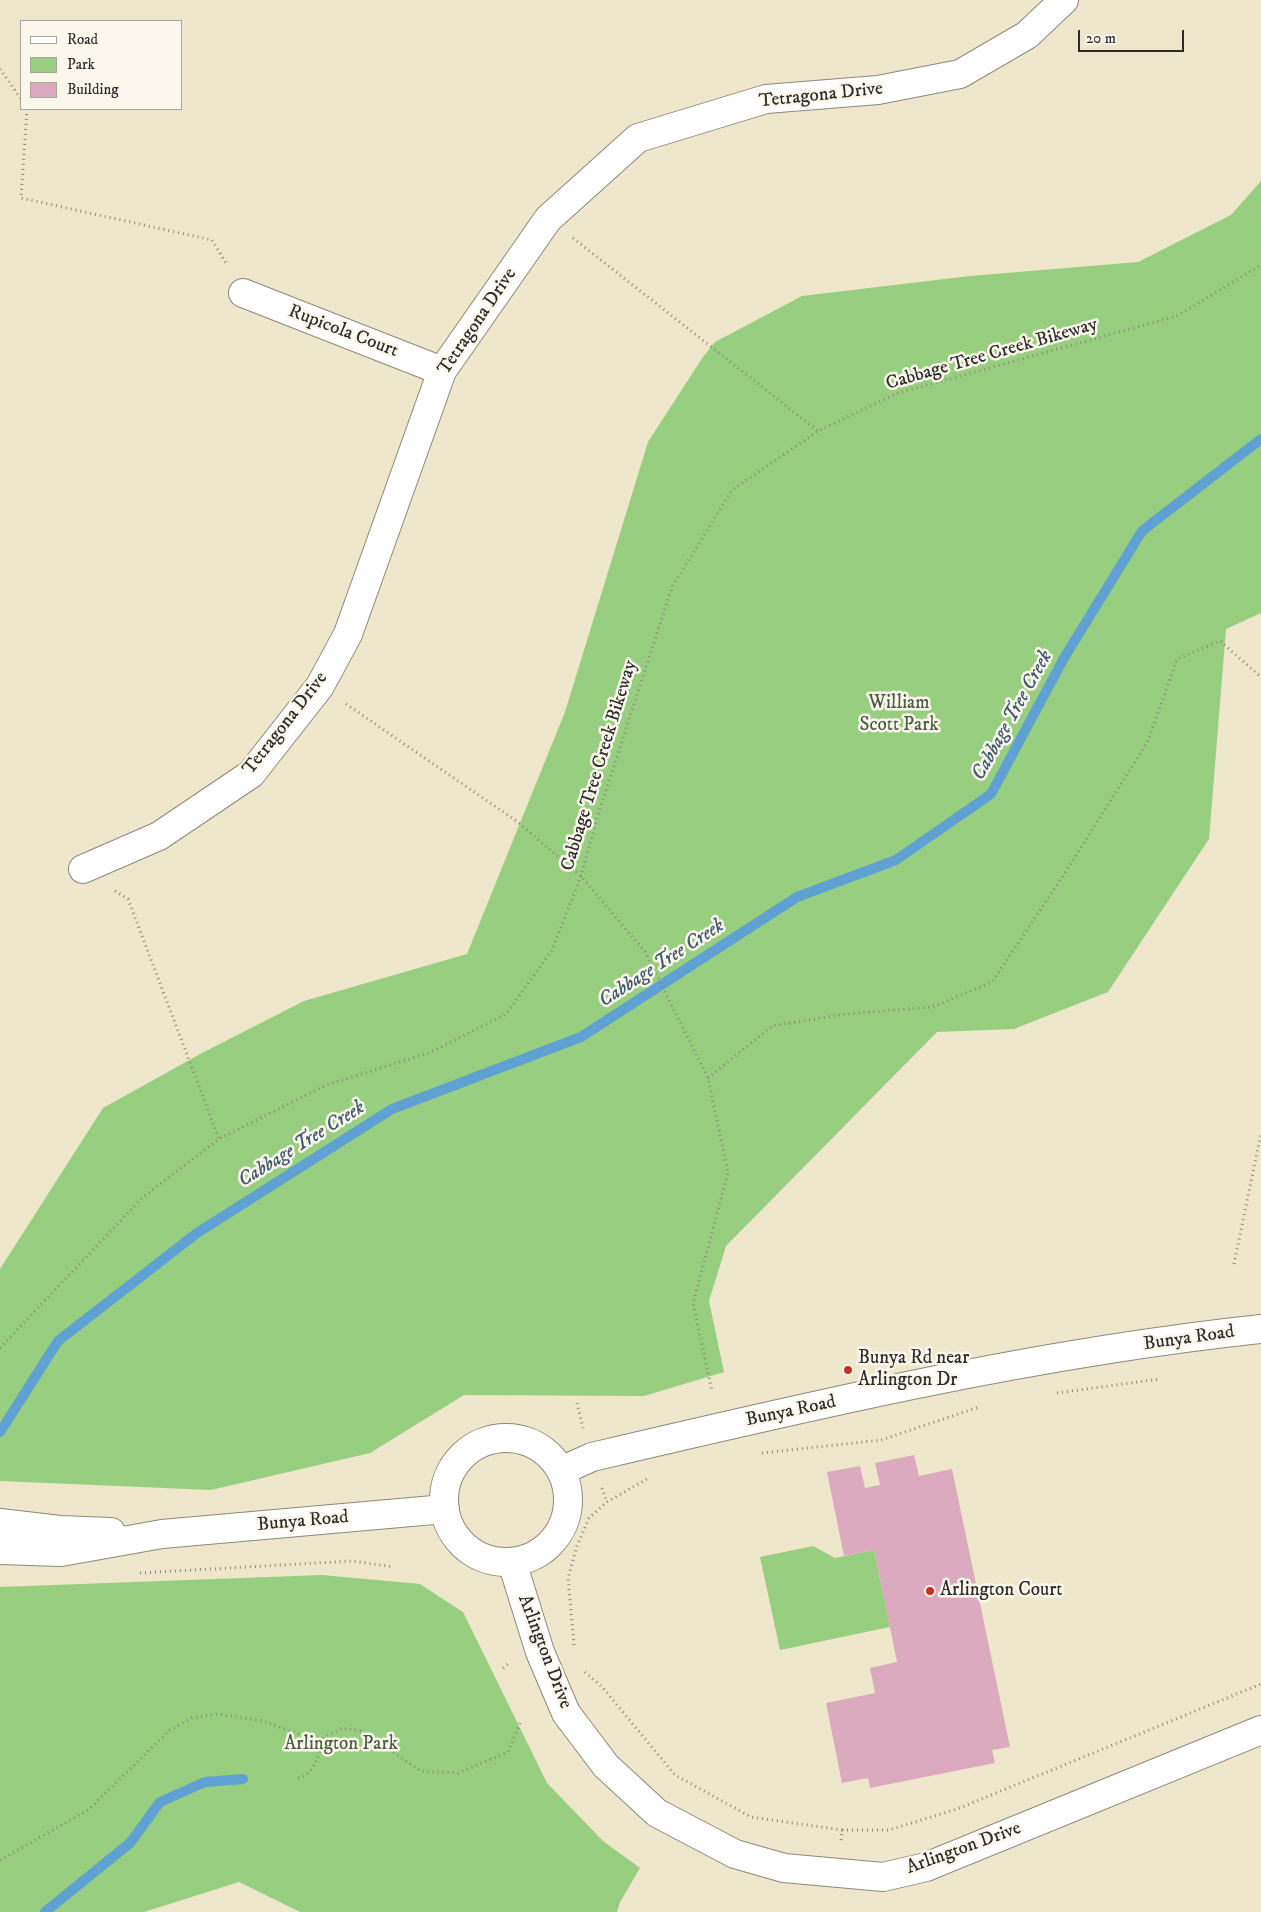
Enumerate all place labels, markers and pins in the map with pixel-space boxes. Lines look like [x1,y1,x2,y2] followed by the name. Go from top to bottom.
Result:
[858,1348,969,1392] place label: Bunya Rd near Arlington Dr
[842,1364,854,1376] marker: Bunya Rd near Arlington Dr
[940,1580,1062,1602] place label: Arlington Court
[924,1585,936,1597] marker: Arlington Court

